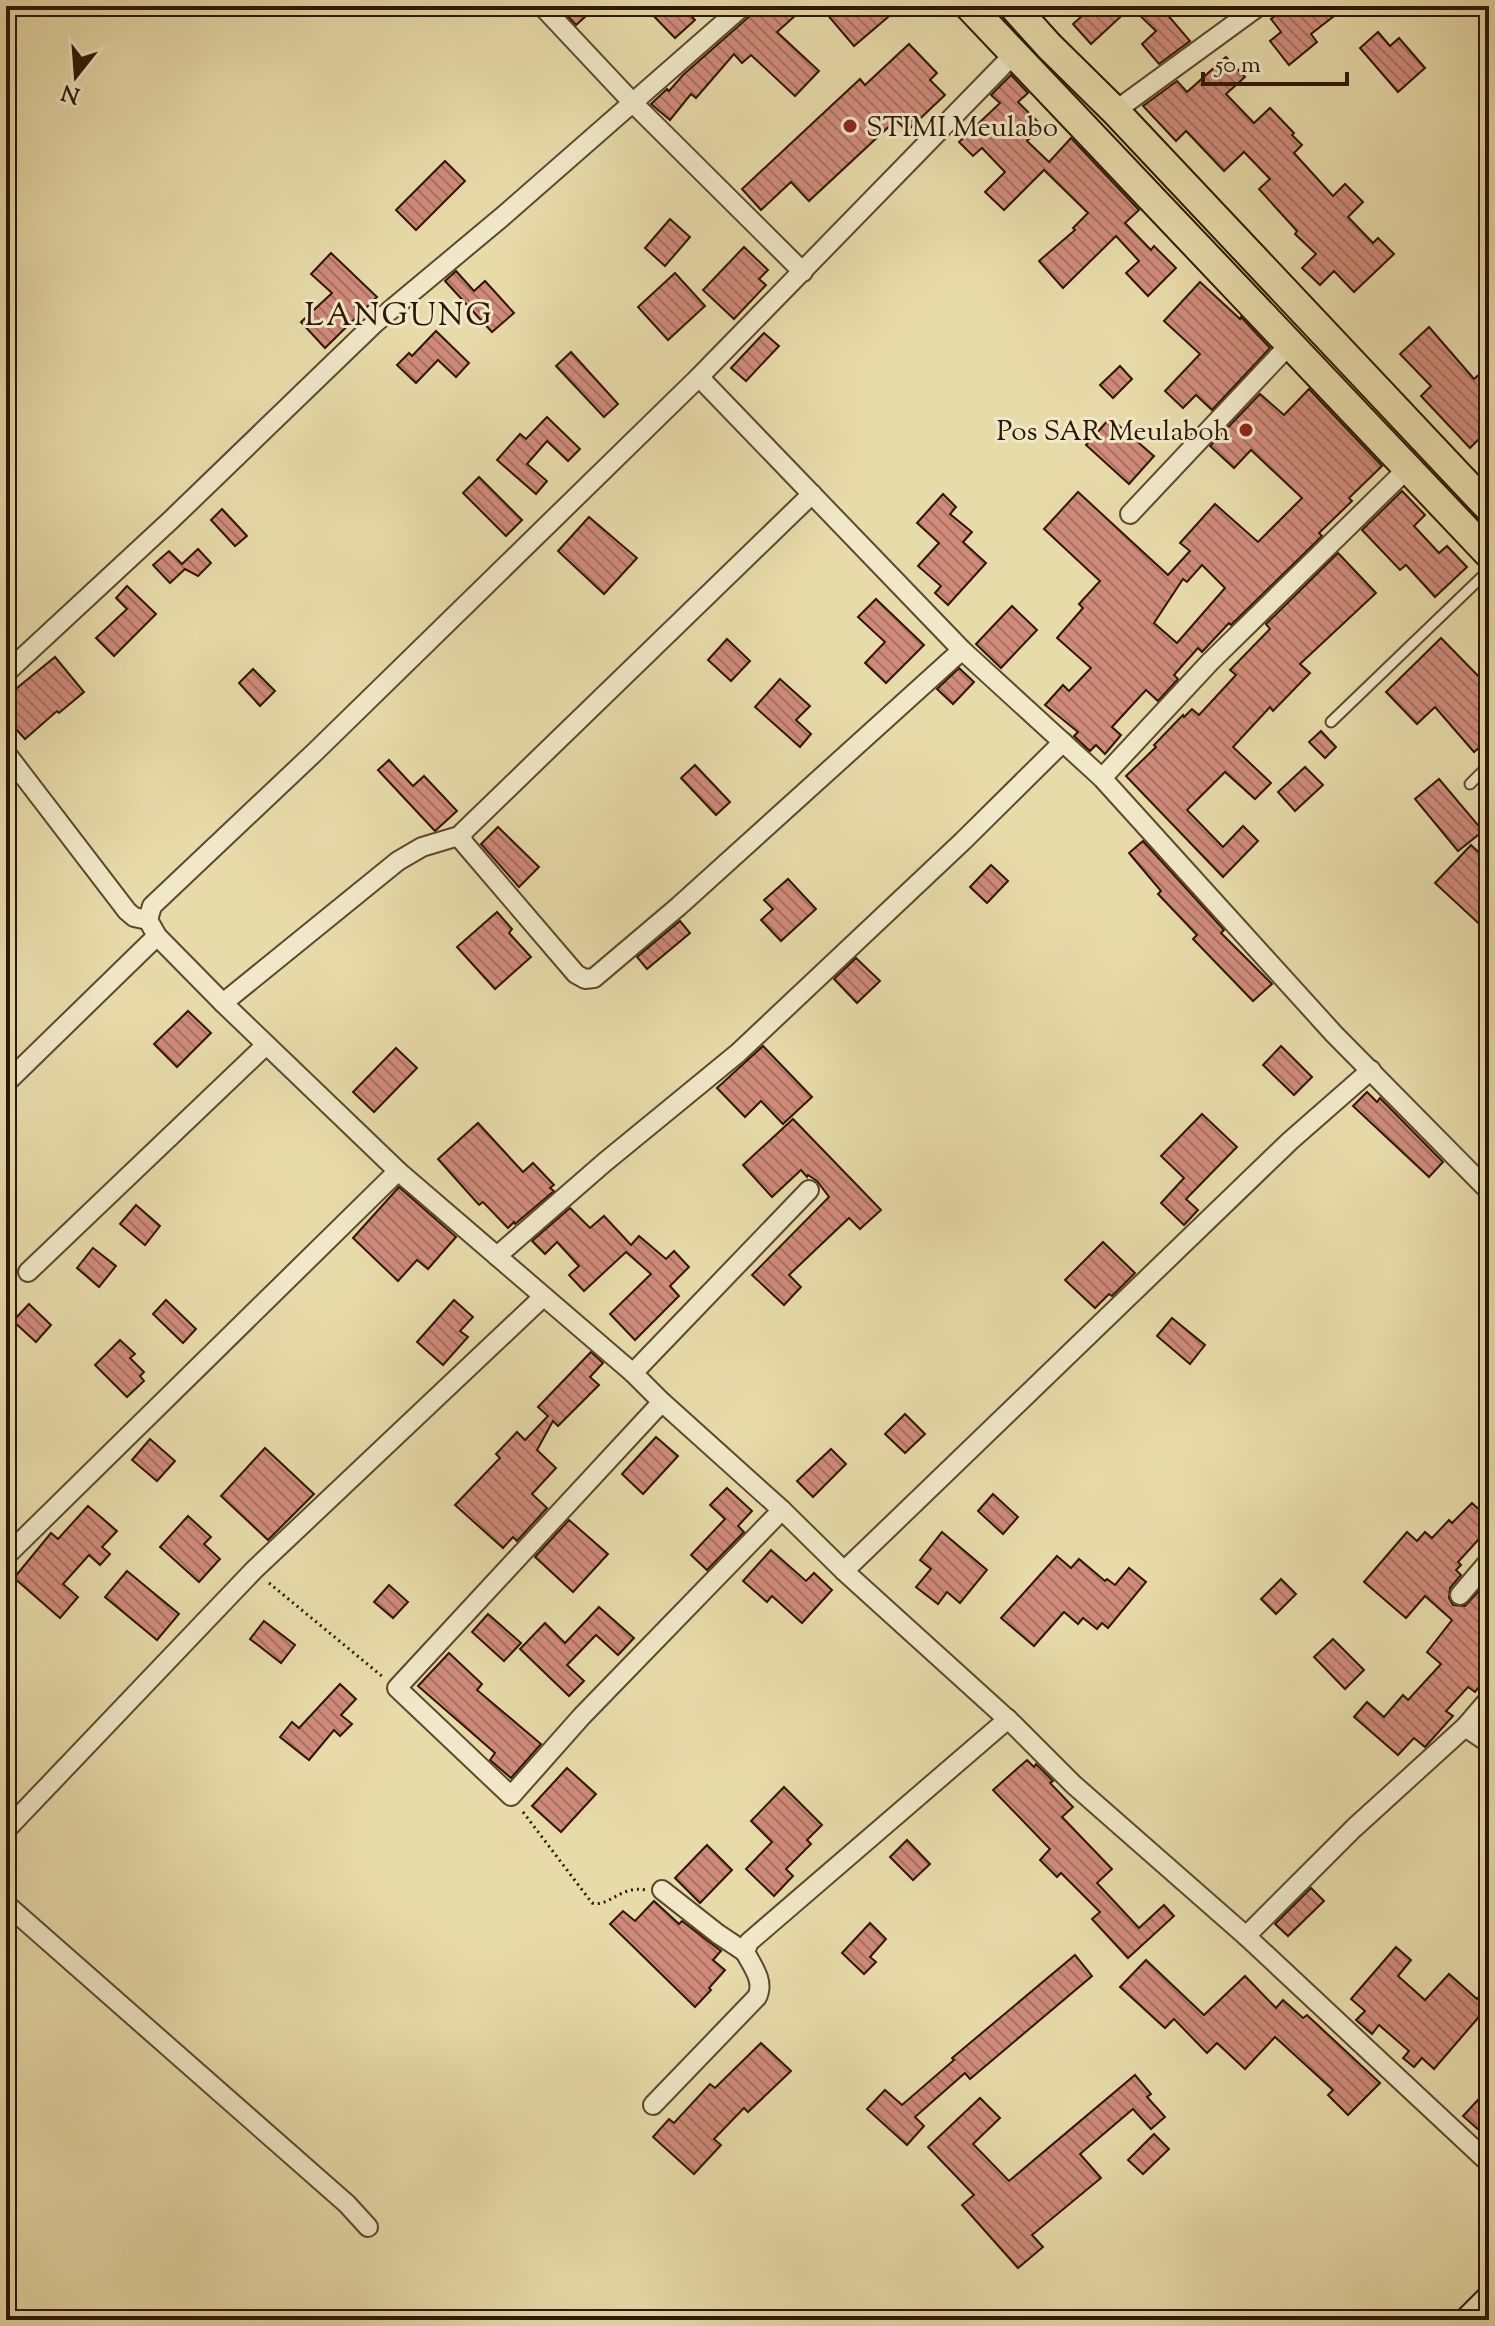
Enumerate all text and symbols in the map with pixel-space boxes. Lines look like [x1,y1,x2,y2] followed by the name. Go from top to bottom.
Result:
[36,36,116,116] north arrow
[1203,36,1347,86] scale bar
[1213,49,1261,83] text: 50 m
[58,74,84,110] text: N
[866,109,1058,149] place label: STIMI Meulabo
[841,117,859,135] marker: STIMI Meulabo
[305,294,493,340] district label: LANGUNG
[997,413,1230,453] place label: Pos SAR Meulaboh
[1237,421,1255,439] marker: Pos SAR Meulaboh

